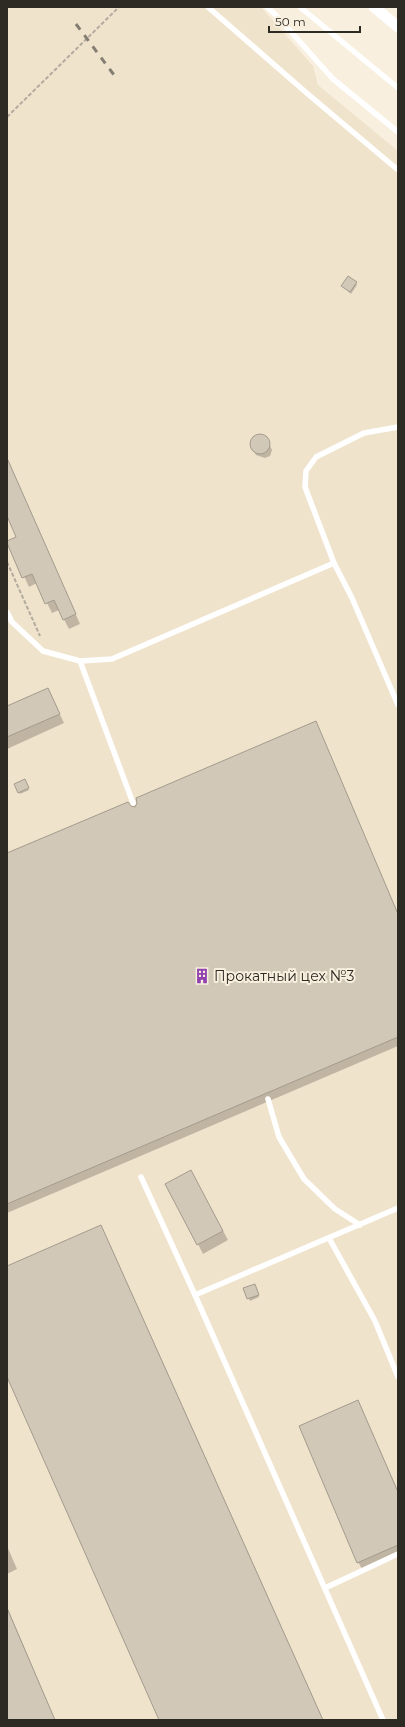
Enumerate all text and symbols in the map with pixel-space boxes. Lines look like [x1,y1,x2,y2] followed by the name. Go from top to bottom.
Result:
[269,8,360,34] scale bar
[275,14,306,29] text: 50 m
[193,967,211,985] building icon: Прокатный цех №3
[214,967,354,985] place label: Прокатный цех №3

